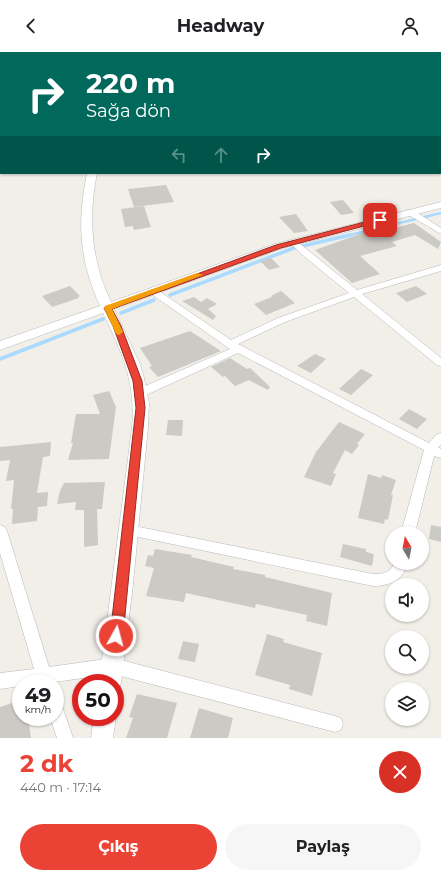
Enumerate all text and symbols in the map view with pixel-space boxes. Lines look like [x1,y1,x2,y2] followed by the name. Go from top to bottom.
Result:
[20,15,42,37] icon: back
[177,15,264,37] text: Headway
[399,15,421,37] icon: person
[86,66,175,100] text: 220 m
[20,68,72,120] icon: right
[86,100,171,122] text: Sağa dön
[168,144,190,166] icon: left
[210,144,232,166] icon: ahead
[252,144,274,166] icon: right
[363,203,397,237] pin
[369,209,391,231] icon: arrive
[385,526,429,570] north arrow
[385,526,429,726] map controls
[385,578,429,622] button: sound
[95,615,137,657] position arrow
[385,630,429,674] button: search
[72,674,124,726] speed limit sign: 50
[385,682,429,726] button: layers
[25,683,51,707] text: 49
[25,703,51,716] text: km/h
[20,749,73,778] text: 2 dk
[379,751,421,793] button: close
[20,779,101,795] text: 440 m · 17:14
[20,824,217,870] button: Çıkış
[225,824,421,870] button: Paylaş

